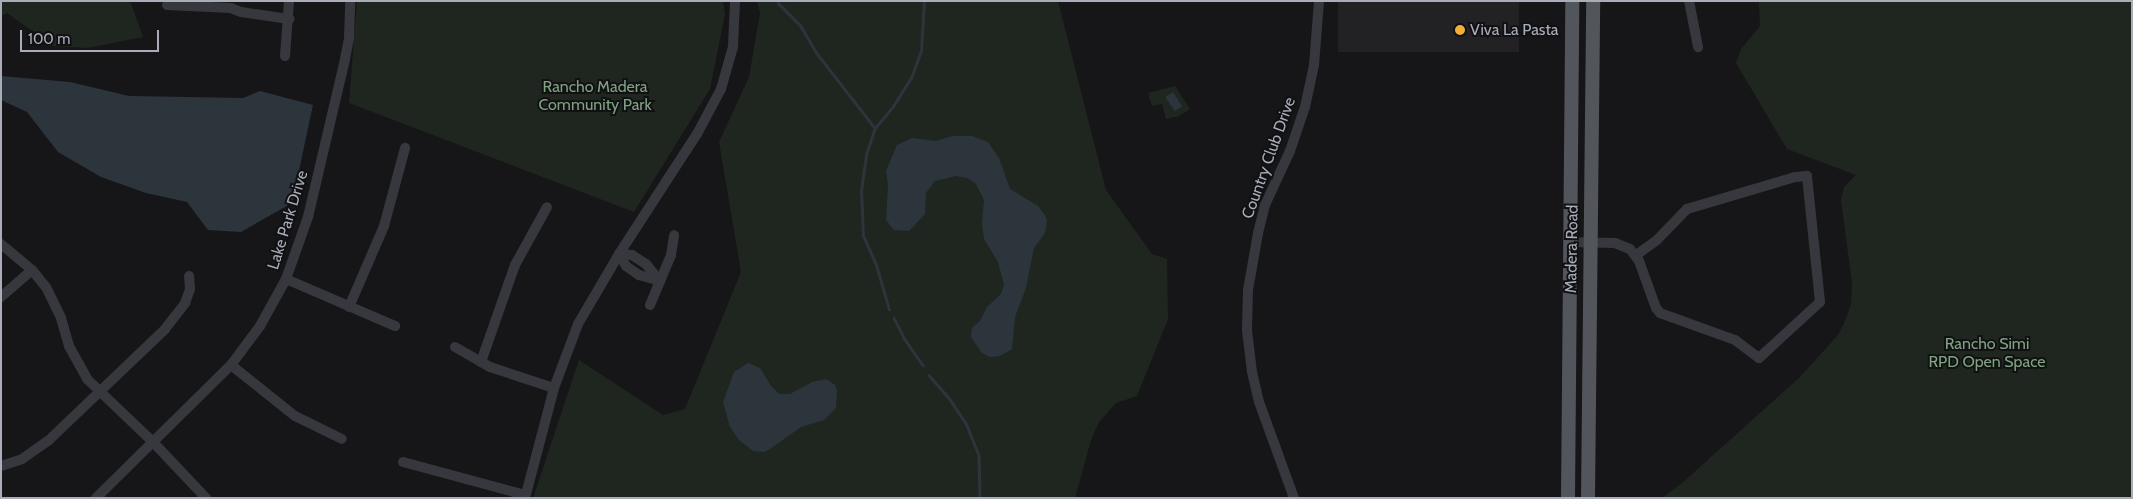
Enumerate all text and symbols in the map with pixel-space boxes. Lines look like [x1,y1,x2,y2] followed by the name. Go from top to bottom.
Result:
[22,20,161,52] scale bar
[1470,20,1559,40] place label: Viva La Pasta
[1454,24,1466,36] marker: Viva La Pasta
[28,30,70,48] text: 100 m
[538,77,652,115] park label: Rancho Madera Community Park
[1238,95,1300,221] street label: Country Club Drive
[264,168,312,272] street label: Lake Park Drive
[1562,205,1582,293] street label: Madera Road
[1928,334,2046,372] park label: Rancho Simi RPD Open Space

